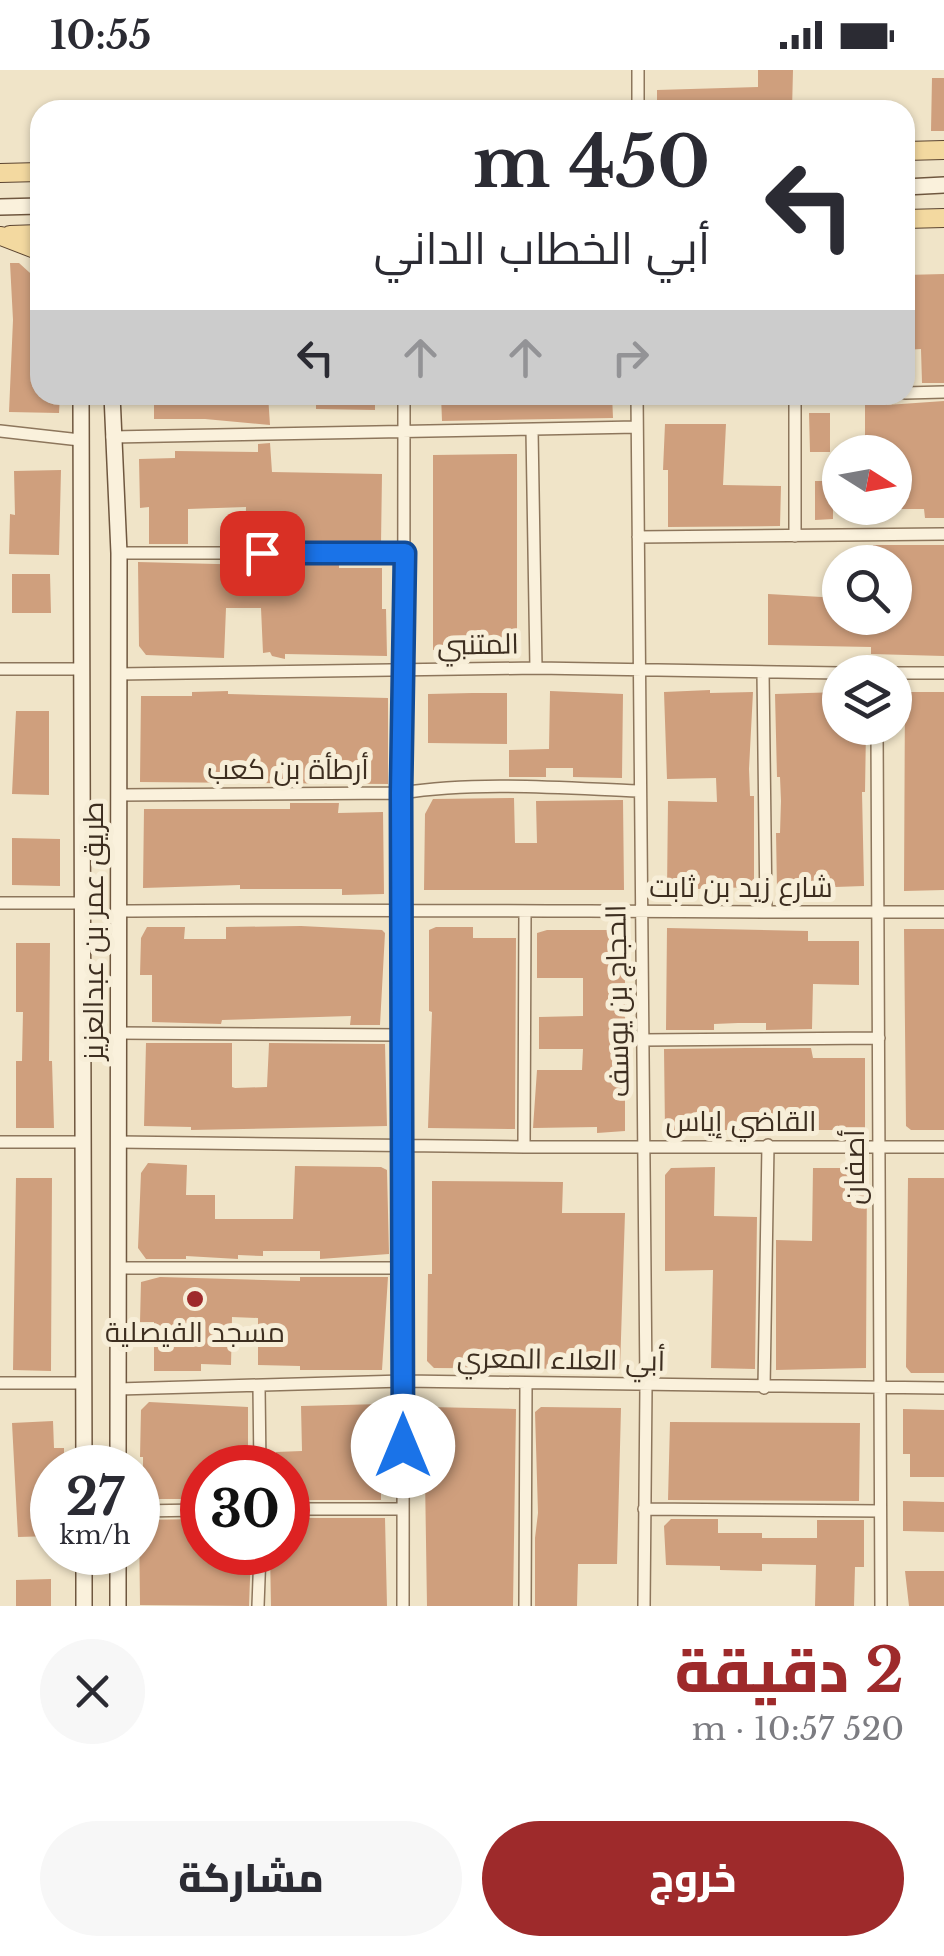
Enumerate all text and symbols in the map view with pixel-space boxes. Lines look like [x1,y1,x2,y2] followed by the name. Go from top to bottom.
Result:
[50,12,151,59] text: 10:55
[473,119,710,206] text: 450 m
[745,140,875,270] icon: left
[374,220,710,276] text: أبي الخطاب الداني
[288,330,343,385] icon: left
[393,330,448,385] icon: ahead
[498,330,553,385] icon: ahead
[603,330,658,385] icon: right
[822,435,912,525] north arrow
[822,435,912,745] map controls
[220,511,305,596] pin
[235,526,290,581] icon: arrive
[822,545,912,635] button: search
[437,626,519,667] street label: المتنبي
[822,655,912,745] button: layers
[207,752,369,787] street label: أرطأة بن كعب
[76,802,111,1062] street label: طريق عمر بن عبدالعزيز
[649,870,833,906] street label: شارع زيد بن ثابت
[598,904,638,1098] street label: الحجاج بن يوسف
[665,1104,817,1142] street label: القاضي إياس
[837,1129,872,1205] street label: أصفان
[184,1288,206,1310] marker: مسجد الفيصلية
[105,1315,285,1350] place label: مسجد الفيصلية
[456,1340,665,1383] street label: أبي العلاء المعري
[351,1394,455,1498] position arrow
[180,1445,310,1575] speed limit sign: 30
[66,1466,124,1529] text: 27
[60,1520,130,1551] text: km/h
[675,1634,904,1708] text: 2 دقيقة
[40,1639,145,1744] button: close
[692,1709,904,1749] text: 520 m · 10:57
[40,1821,462,1936] button: مشاركة
[482,1821,904,1936] button: خروج

